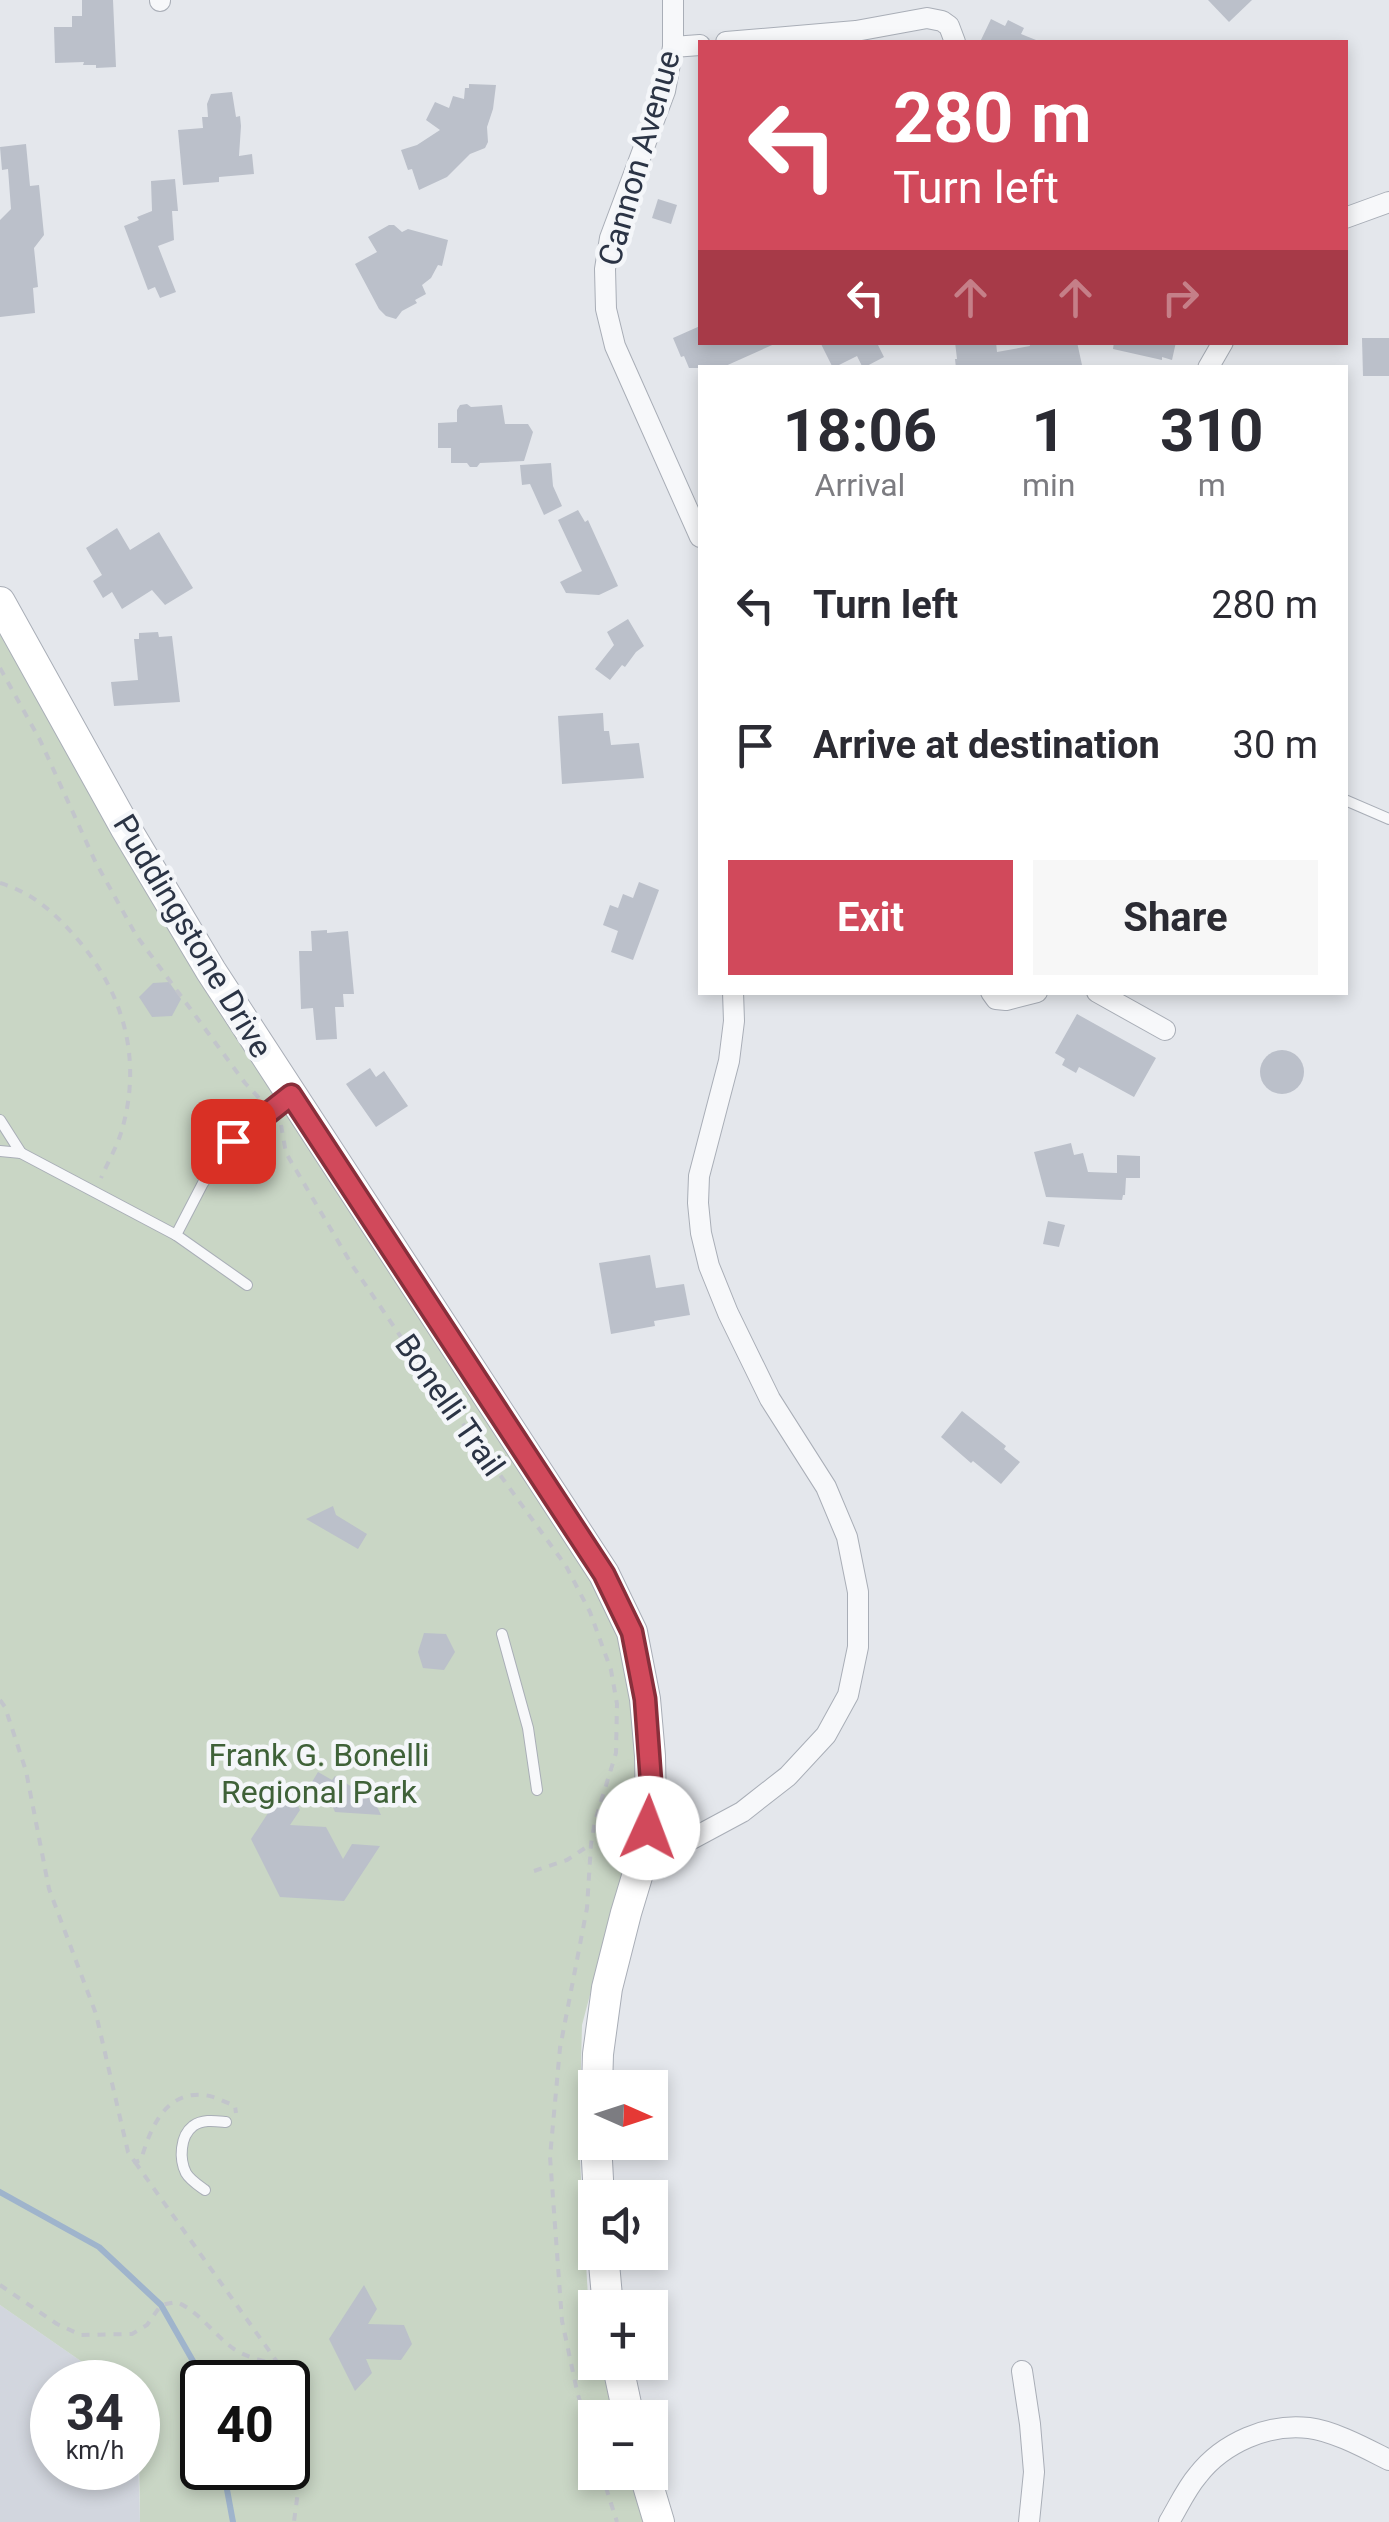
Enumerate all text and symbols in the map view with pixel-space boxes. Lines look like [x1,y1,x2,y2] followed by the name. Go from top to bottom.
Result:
[590,46,688,270] street label: Cannon Avenue
[893,77,1092,159] text: 280 m
[728,80,858,210] icon: left
[893,161,1059,214] text: Turn left
[838,270,893,325] icon: left
[943,270,998,325] icon: ahead
[1048,270,1103,325] icon: ahead
[1153,270,1208,325] icon: right
[783,395,937,466] text: 18:06
[1031,395,1066,466] text: 1
[1160,395,1263,466] text: 310
[815,466,905,504] text: Arrival
[1022,466,1075,504] text: min
[1198,466,1226,504] text: m
[728,578,783,633] icon: left
[813,583,958,627] text: Turn left
[1211,583,1318,627] text: 280 m
[728,718,783,773] icon: arrive
[813,723,1160,767] text: Arrive at destination
[1233,723,1318,767] text: 30 m
[105,808,281,1064] street label: Puddingstone Drive
[728,860,1013,975] button: Exit
[1033,860,1318,975] button: Share
[191,1099,276,1184] pin
[206,1114,261,1169] icon: arrive
[387,1327,513,1483] street label: Bonelli Trail
[208,1736,430,1811] park label: Frank G. Bonelli Regional Park
[596,1776,700,1880] position arrow
[578,2070,668,2160] north arrow
[578,2070,668,2490] map controls
[578,2180,668,2270] button: sound
[578,2290,668,2380] button: +
[180,2360,310,2490] speed limit sign: 40
[66,2384,124,2442] text: 34
[578,2400,668,2490] button: −
[66,2436,124,2465] text: km/h

